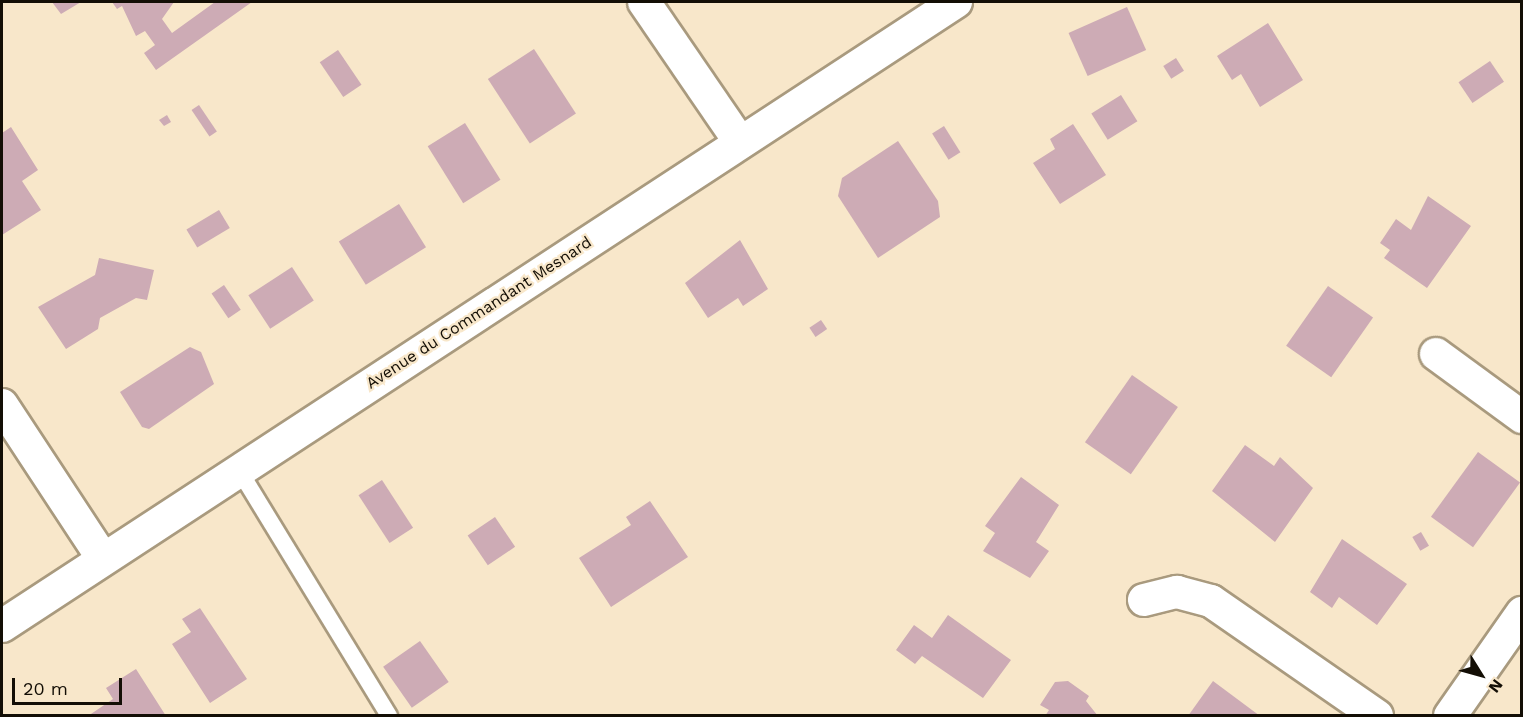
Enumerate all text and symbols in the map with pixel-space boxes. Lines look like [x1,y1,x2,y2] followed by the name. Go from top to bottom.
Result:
[363,233,595,393] street label: Avenue du Commandant Mesnard
[1451,645,1511,705] north arrow
[15,666,124,704] scale bar
[1485,676,1507,697] text: N
[23,678,68,699] text: 20 m

